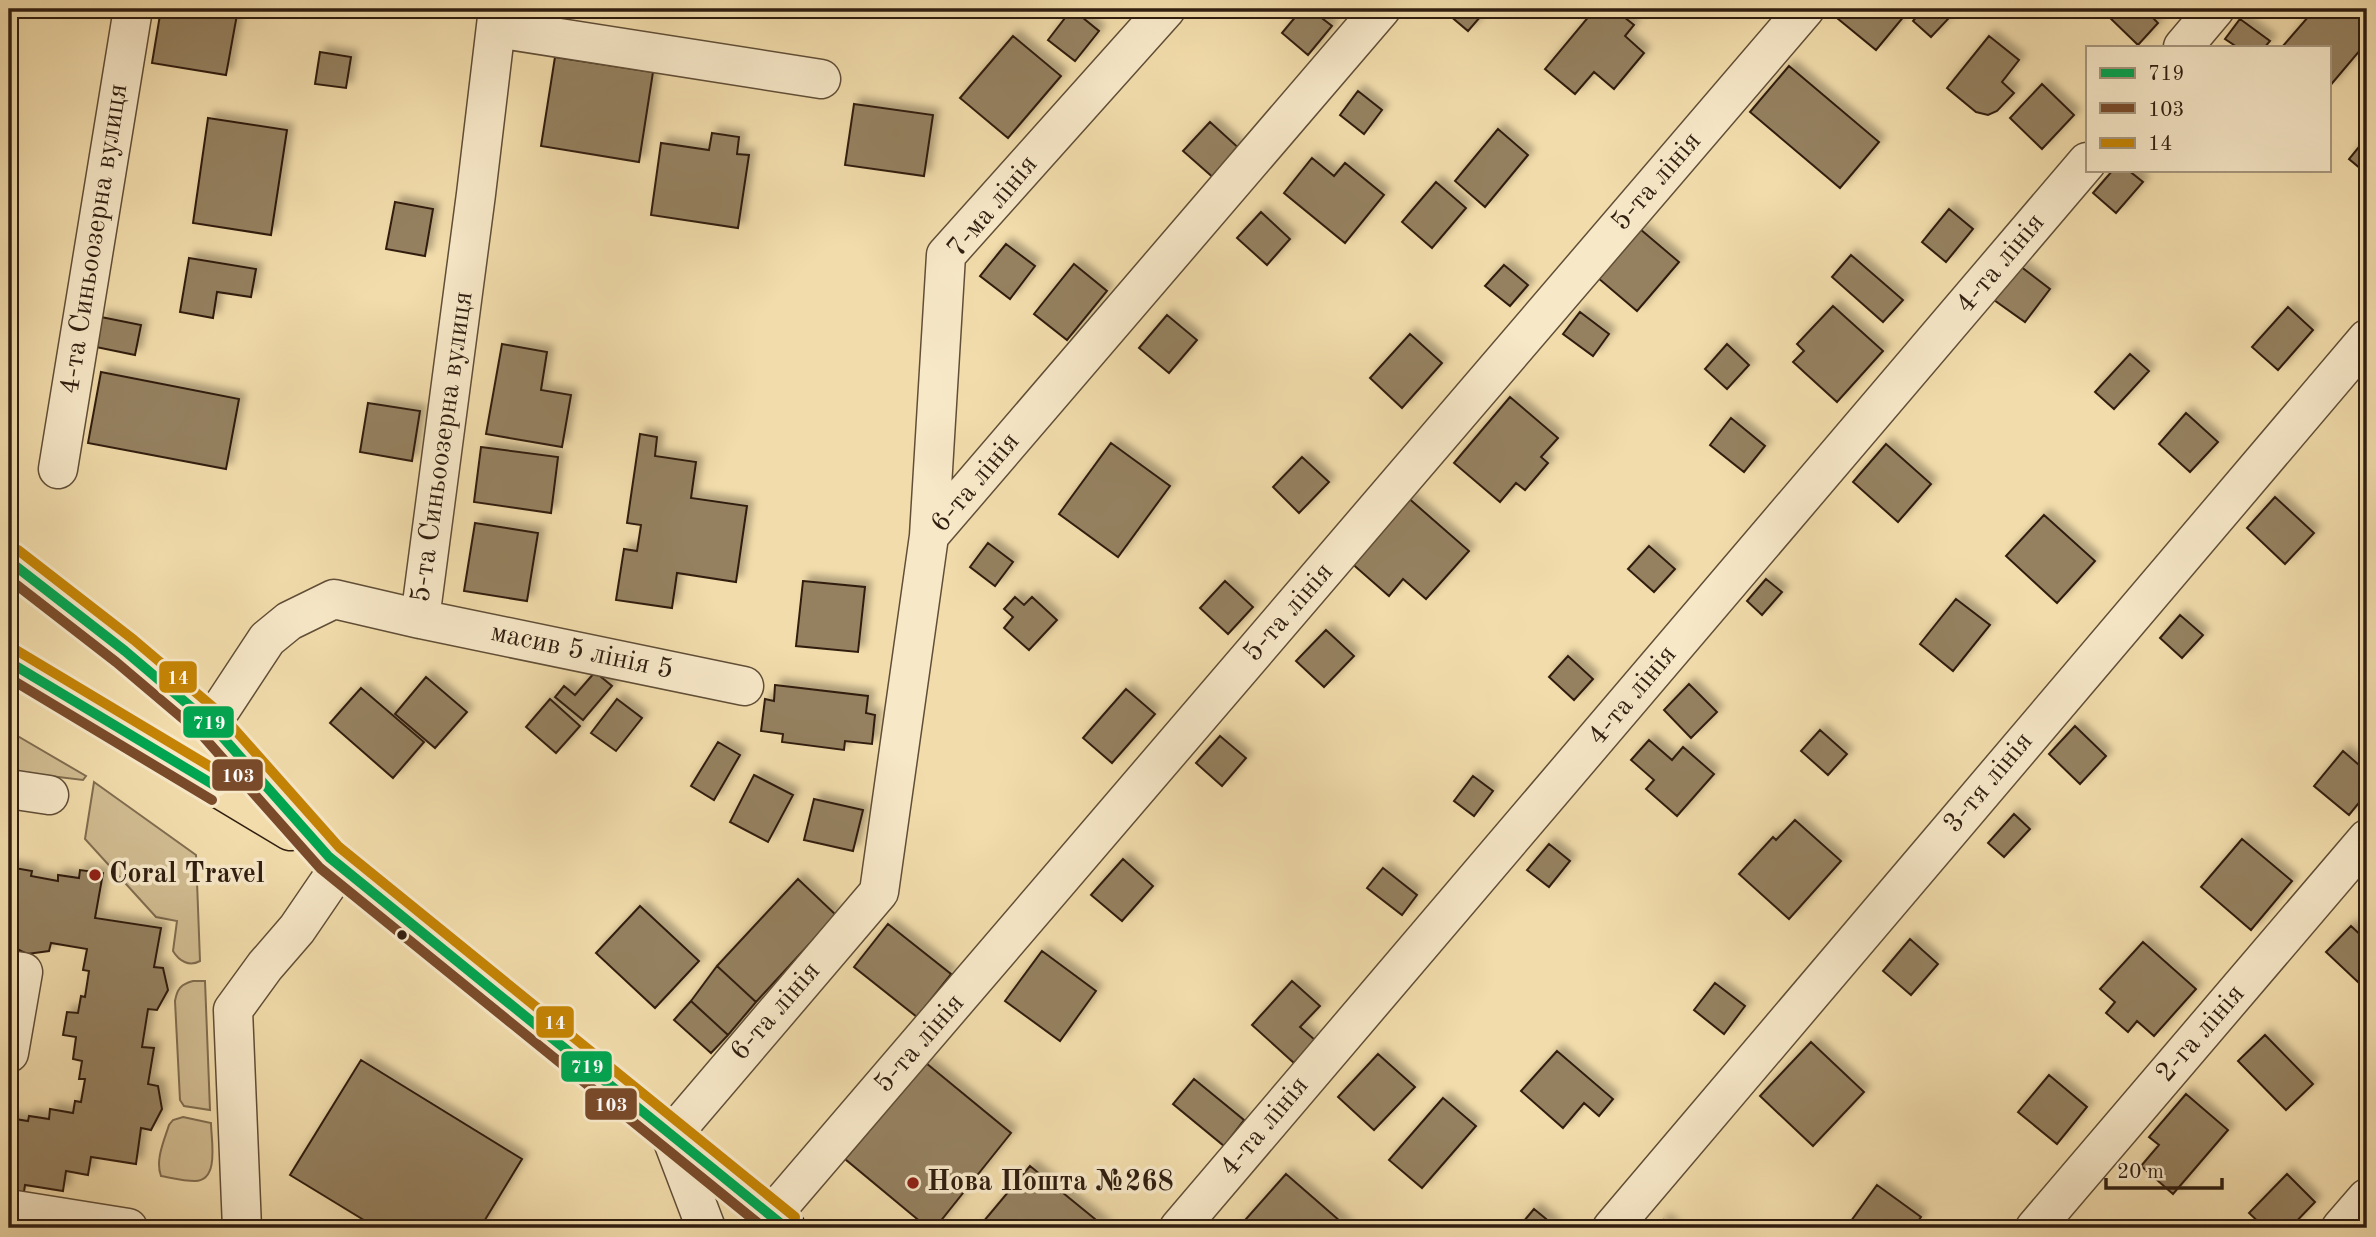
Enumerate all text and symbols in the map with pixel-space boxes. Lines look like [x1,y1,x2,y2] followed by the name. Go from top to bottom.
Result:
[2086,46,2330,172] legend
[2148,64,2185,85] text: 719
[57,82,133,396] street label: 4-та Синьоозерна вулиця
[2148,100,2185,121] text: 103
[1607,127,1707,237] street label: 5-та лінія
[2148,134,2172,155] text: 14
[943,151,1043,263] street label: 7-ма лінія
[1952,209,2050,319] street label: 4-та лінія
[407,290,479,604] street label: 5-та Синьоозерна вулиця
[927,428,1025,538] street label: 6-та лінія
[1239,558,1339,668] street label: 5-та лінія
[488,619,676,685] street label: масив 5 лінія 5
[1584,641,1682,751] street label: 4-та лінія
[158,660,198,694] line badge: 14
[167,670,189,689] text: 14
[182,705,235,739] line badge: 719
[192,715,226,734] text: 719
[1939,728,2039,838] street label: 3-тя лінія
[211,758,264,792] line badge: 103
[221,768,255,787] text: 103
[109,861,265,889] place label: Coral Travel
[87,867,103,883] marker: Coral Travel
[395,928,409,942] unlabelled marker
[726,957,826,1067] street label: 6-та лінія
[2151,980,2251,1088] street label: 2-га лінія
[870,989,970,1099] street label: 5-та лінія
[535,1005,575,1039] line badge: 14
[544,1015,566,1034] text: 14
[560,1050,613,1083] line badge: 719
[570,1059,604,1078] text: 719
[1216,1072,1314,1182] street label: 4-та лінія
[584,1087,638,1121] line badge: 103
[594,1097,628,1116] text: 103
[2106,1146,2222,1190] scale bar
[2117,1162,2164,1183] text: 20 m
[927,1168,1174,1197] place label: Нова Пошта №268
[905,1175,921,1191] marker: Нова Пошта №268

